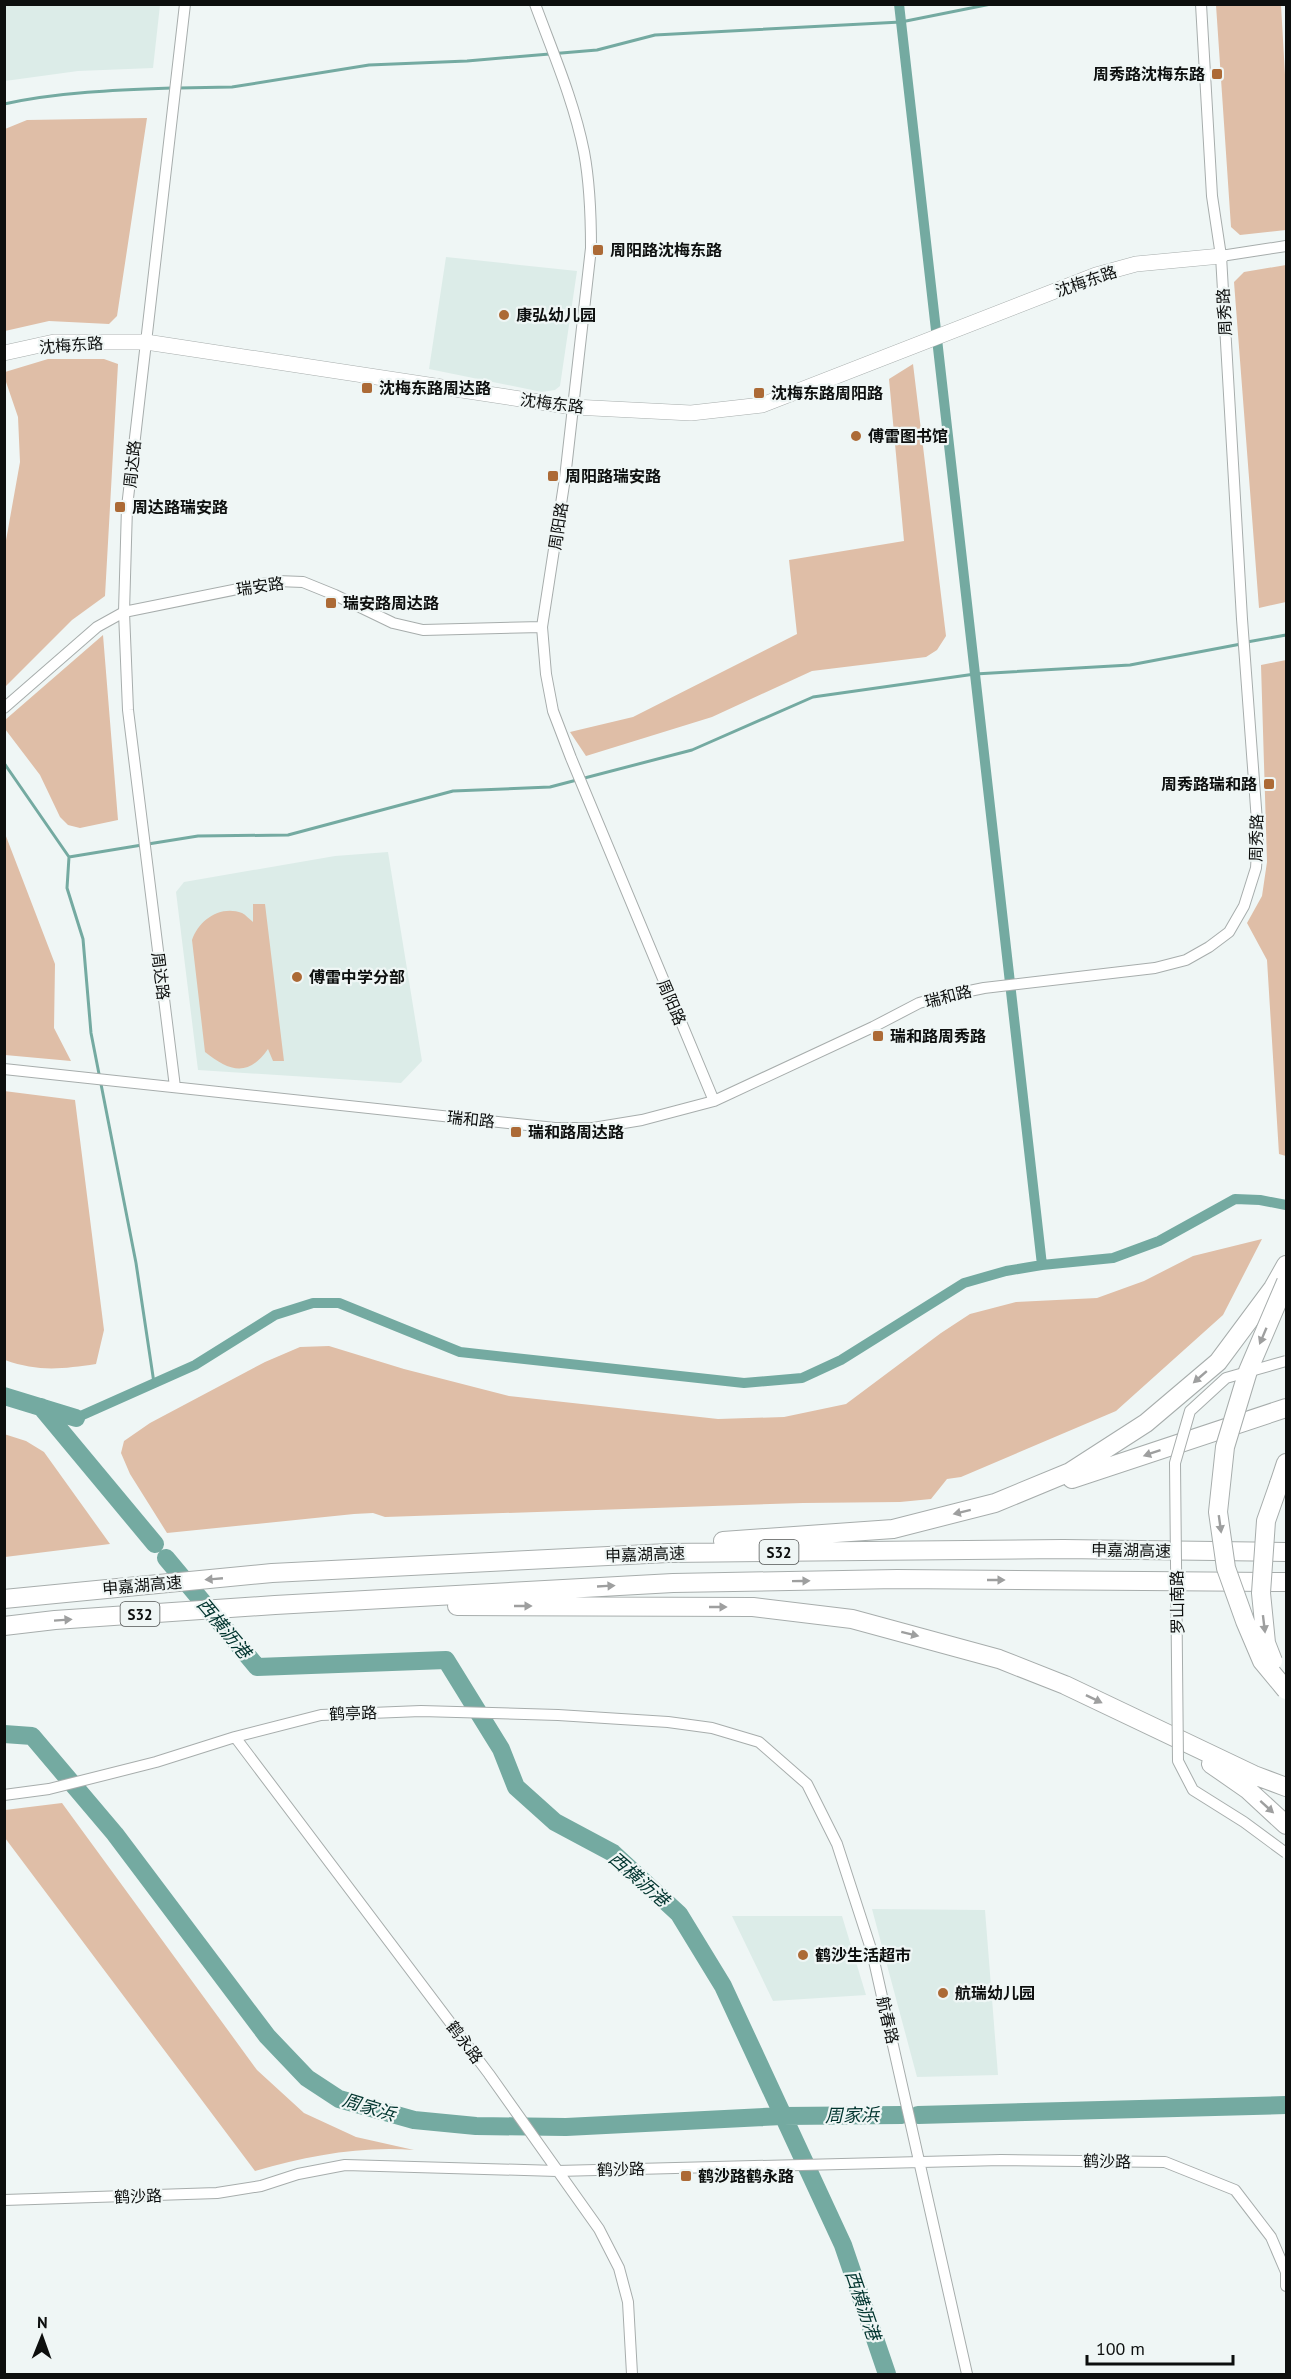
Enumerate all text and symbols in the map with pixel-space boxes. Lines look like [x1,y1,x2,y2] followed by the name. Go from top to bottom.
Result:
[1093,64,1205,84] place label: 周秀路沈梅东路
[1210,67,1224,81] marker: 周秀路沈梅东路
[610,240,722,260] place label: 周阳路沈梅东路
[591,243,605,257] marker: 周阳路沈梅东路
[1052,261,1120,301] street label: 沈梅东路
[1213,288,1235,336] street label: 周秀路
[516,305,596,325] place label: 康弘幼儿园
[497,308,511,322] marker: 康弘幼儿园
[38,333,104,357] street label: 沈梅东路
[379,378,491,398] place label: 沈梅东路周达路
[360,381,374,395] marker: 沈梅东路周达路
[771,383,883,403] place label: 沈梅东路周阳路
[752,386,766,400] marker: 沈梅东路周阳路
[519,389,585,417] street label: 沈梅东路
[868,426,948,446] place label: 傅雷图书馆
[849,429,863,443] marker: 傅雷图书馆
[120,439,144,489] street label: 周达路
[565,466,661,486] place label: 周阳路瑞安路
[546,469,560,483] marker: 周阳路瑞安路
[132,497,228,517] place label: 周达路瑞安路
[113,500,127,514] marker: 周达路瑞安路
[544,501,572,551] street label: 周阳路
[235,573,285,599] street label: 瑞安路
[343,593,439,613] place label: 瑞安路周达路
[324,596,338,610] marker: 瑞安路周达路
[1161,774,1257,794] place label: 周秀路瑞和路
[1262,777,1276,791] marker: 周秀路瑞和路
[1246,814,1266,862] street label: 周秀路
[148,951,174,1001] street label: 周达路
[309,967,405,987] place label: 傅雷中学分部
[290,970,304,984] marker: 傅雷中学分部
[653,976,691,1028] street label: 周阳路
[922,980,974,1012] street label: 瑞和路
[890,1026,986,1046] place label: 瑞和路周秀路
[871,1029,885,1043] marker: 瑞和路周秀路
[446,1107,496,1131] street label: 瑞和路
[528,1122,624,1142] place label: 瑞和路周达路
[509,1125,523,1139] marker: 瑞和路周达路
[1258,1327,1267,1345] one-way arrow
[1193,1370,1208,1383] one-way arrow
[1142,1449,1160,1459] one-way arrow
[953,1507,971,1517] one-way arrow
[1215,1514,1224,1533] one-way arrow
[1091,1539,1171,1561] street label: 申嘉湖高速
[760,1540,798,1564] road number: S32
[605,1543,685,1565] street label: 申嘉湖高速
[1166,1570,1188,1634] street label: 罗山南路
[101,1572,183,1598] street label: 申嘉湖高速
[204,1574,223,1584] one-way arrow
[987,1575,1006,1585] one-way arrow
[792,1576,811,1585] one-way arrow
[597,1582,616,1591] one-way arrow
[192,1593,258,1665] water label: 西横沥港
[513,1601,532,1611] one-way arrow
[120,1602,160,1626] road number: S32
[708,1602,727,1612] one-way arrow
[53,1615,72,1625] one-way arrow
[1259,1615,1269,1634] one-way arrow
[901,1629,920,1639] one-way arrow
[1085,1694,1102,1704] one-way arrow
[329,1702,377,1724] street label: 鹤亭路
[1259,1800,1274,1814] one-way arrow
[604,1847,676,1913] water label: 西横沥港
[815,1945,911,1965] place label: 鹤沙生活超市
[796,1948,810,1962] marker: 鹤沙生活超市
[955,1983,1035,2003] place label: 航瑞幼儿园
[936,1986,950,2000] marker: 航瑞幼儿园
[873,1994,903,2046] street label: 航春路
[443,2017,487,2067] street label: 鹤永路
[340,2088,400,2126] water label: 周家浜
[825,2103,881,2127] water label: 周家浜
[1083,2151,1131,2171] street label: 鹤沙路
[597,2159,645,2179] street label: 鹤沙路
[698,2166,794,2186] place label: 鹤沙路鹤永路
[679,2169,693,2183] marker: 鹤沙路鹤永路
[114,2185,162,2207] street label: 鹤沙路
[840,2267,887,2346] water label: 西横沥港
[12,2307,72,2367] north arrow
[37,2312,48,2332] text: N
[1087,2328,1232,2366] scale bar
[1096,2337,1145,2360] text: 100 m

